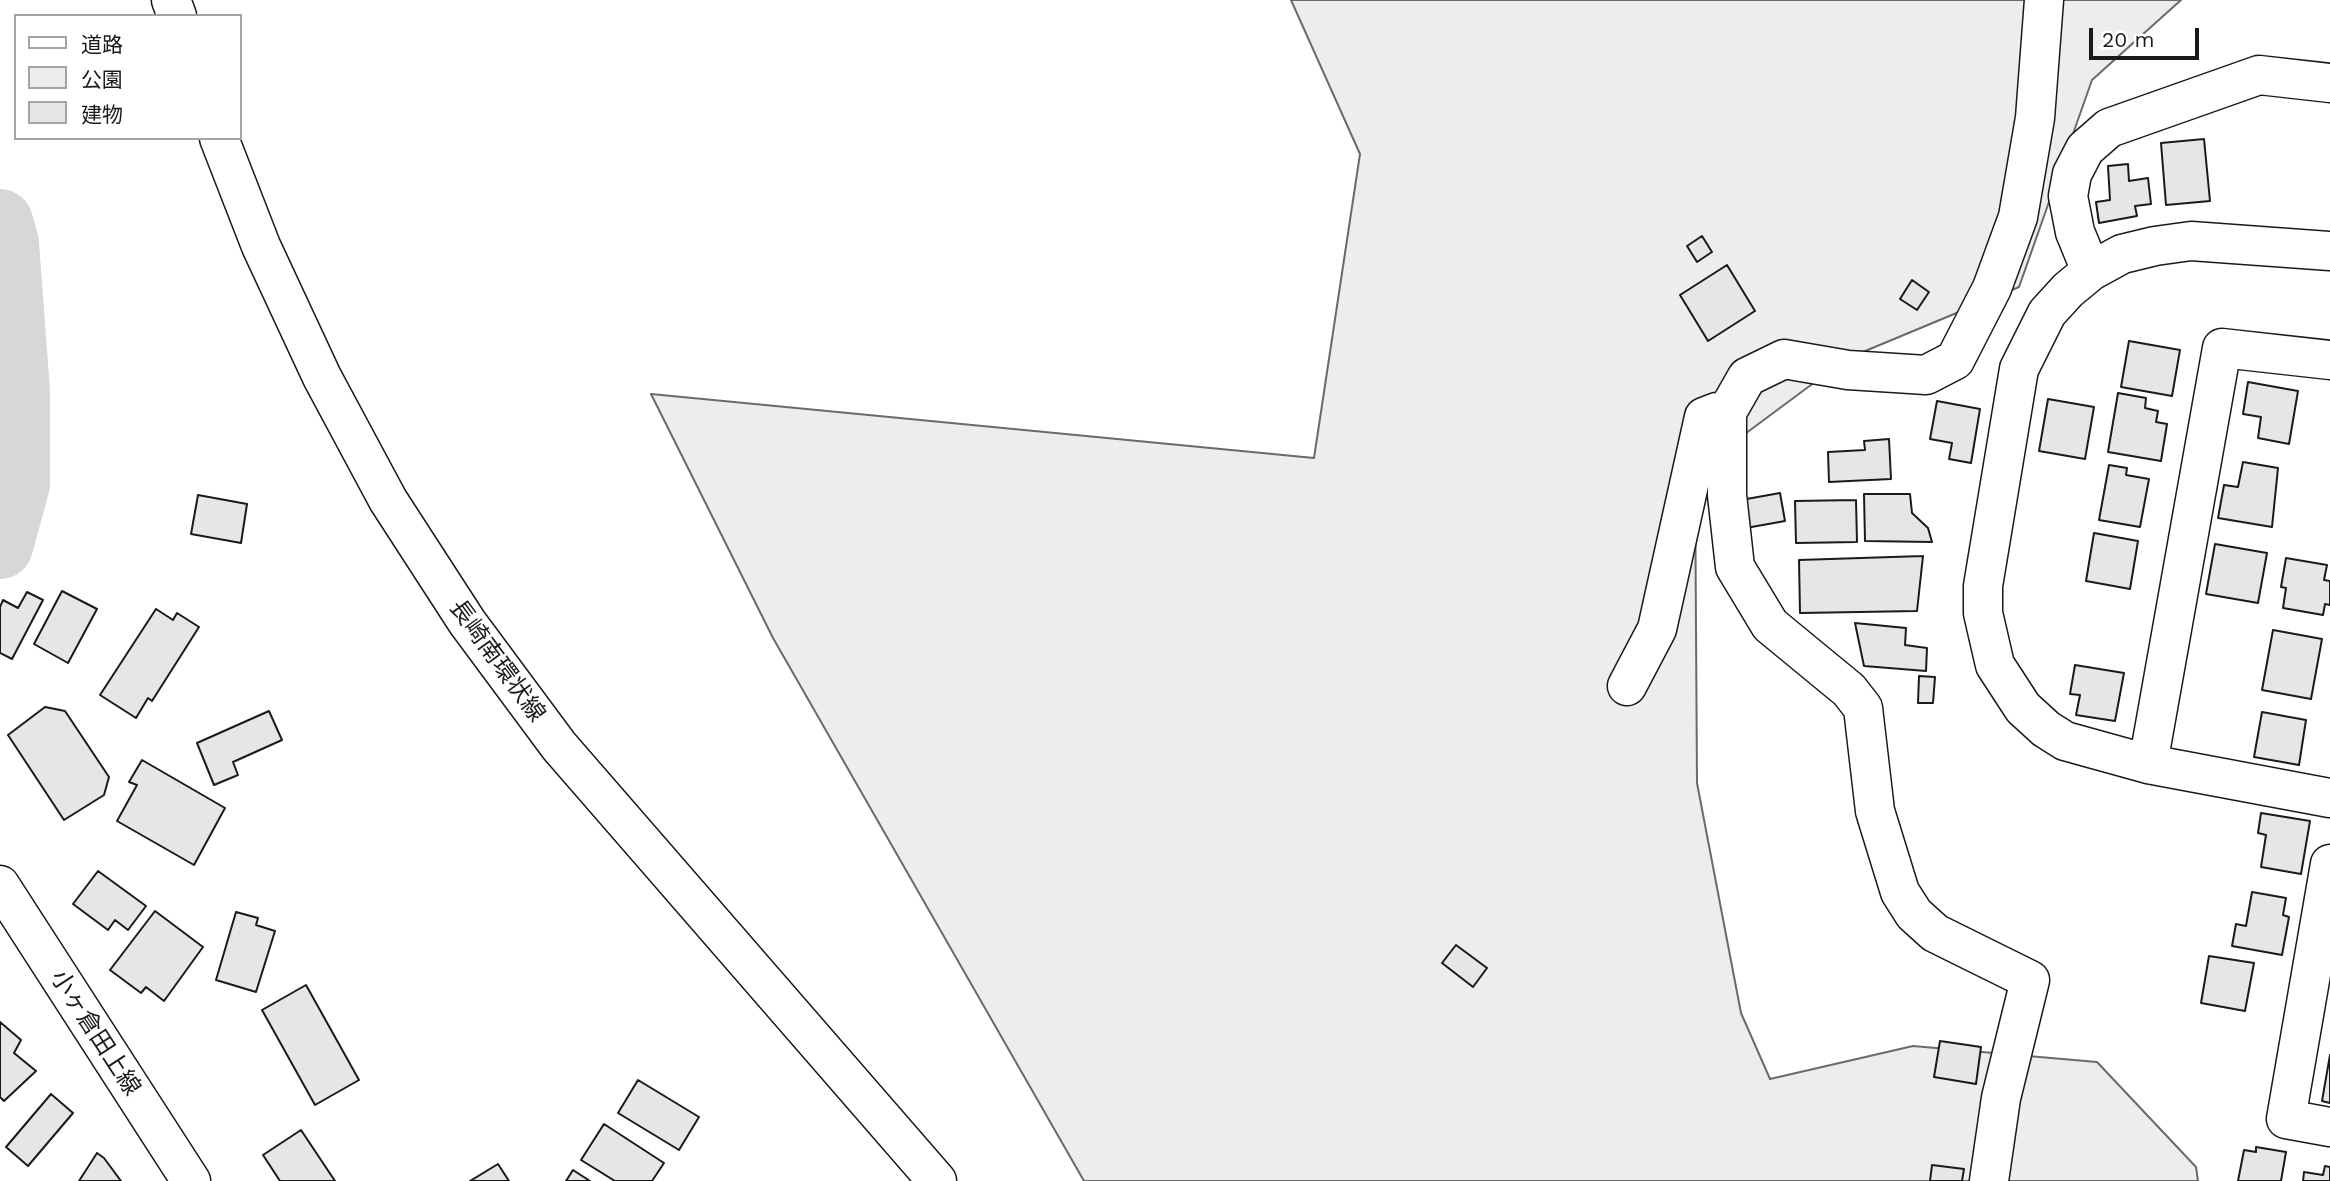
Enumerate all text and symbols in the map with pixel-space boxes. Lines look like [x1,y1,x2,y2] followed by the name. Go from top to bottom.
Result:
[14,14,242,140] legend
[2092,14,2202,58] scale bar
[2102,27,2154,52] text: 20 m
[81,32,123,57] text: 道路
[81,67,123,92] text: 公園
[81,102,123,127] text: 建物
[443,594,551,728] street label: 長崎南環状線
[44,965,146,1101] street label: 小ヶ倉田上線

